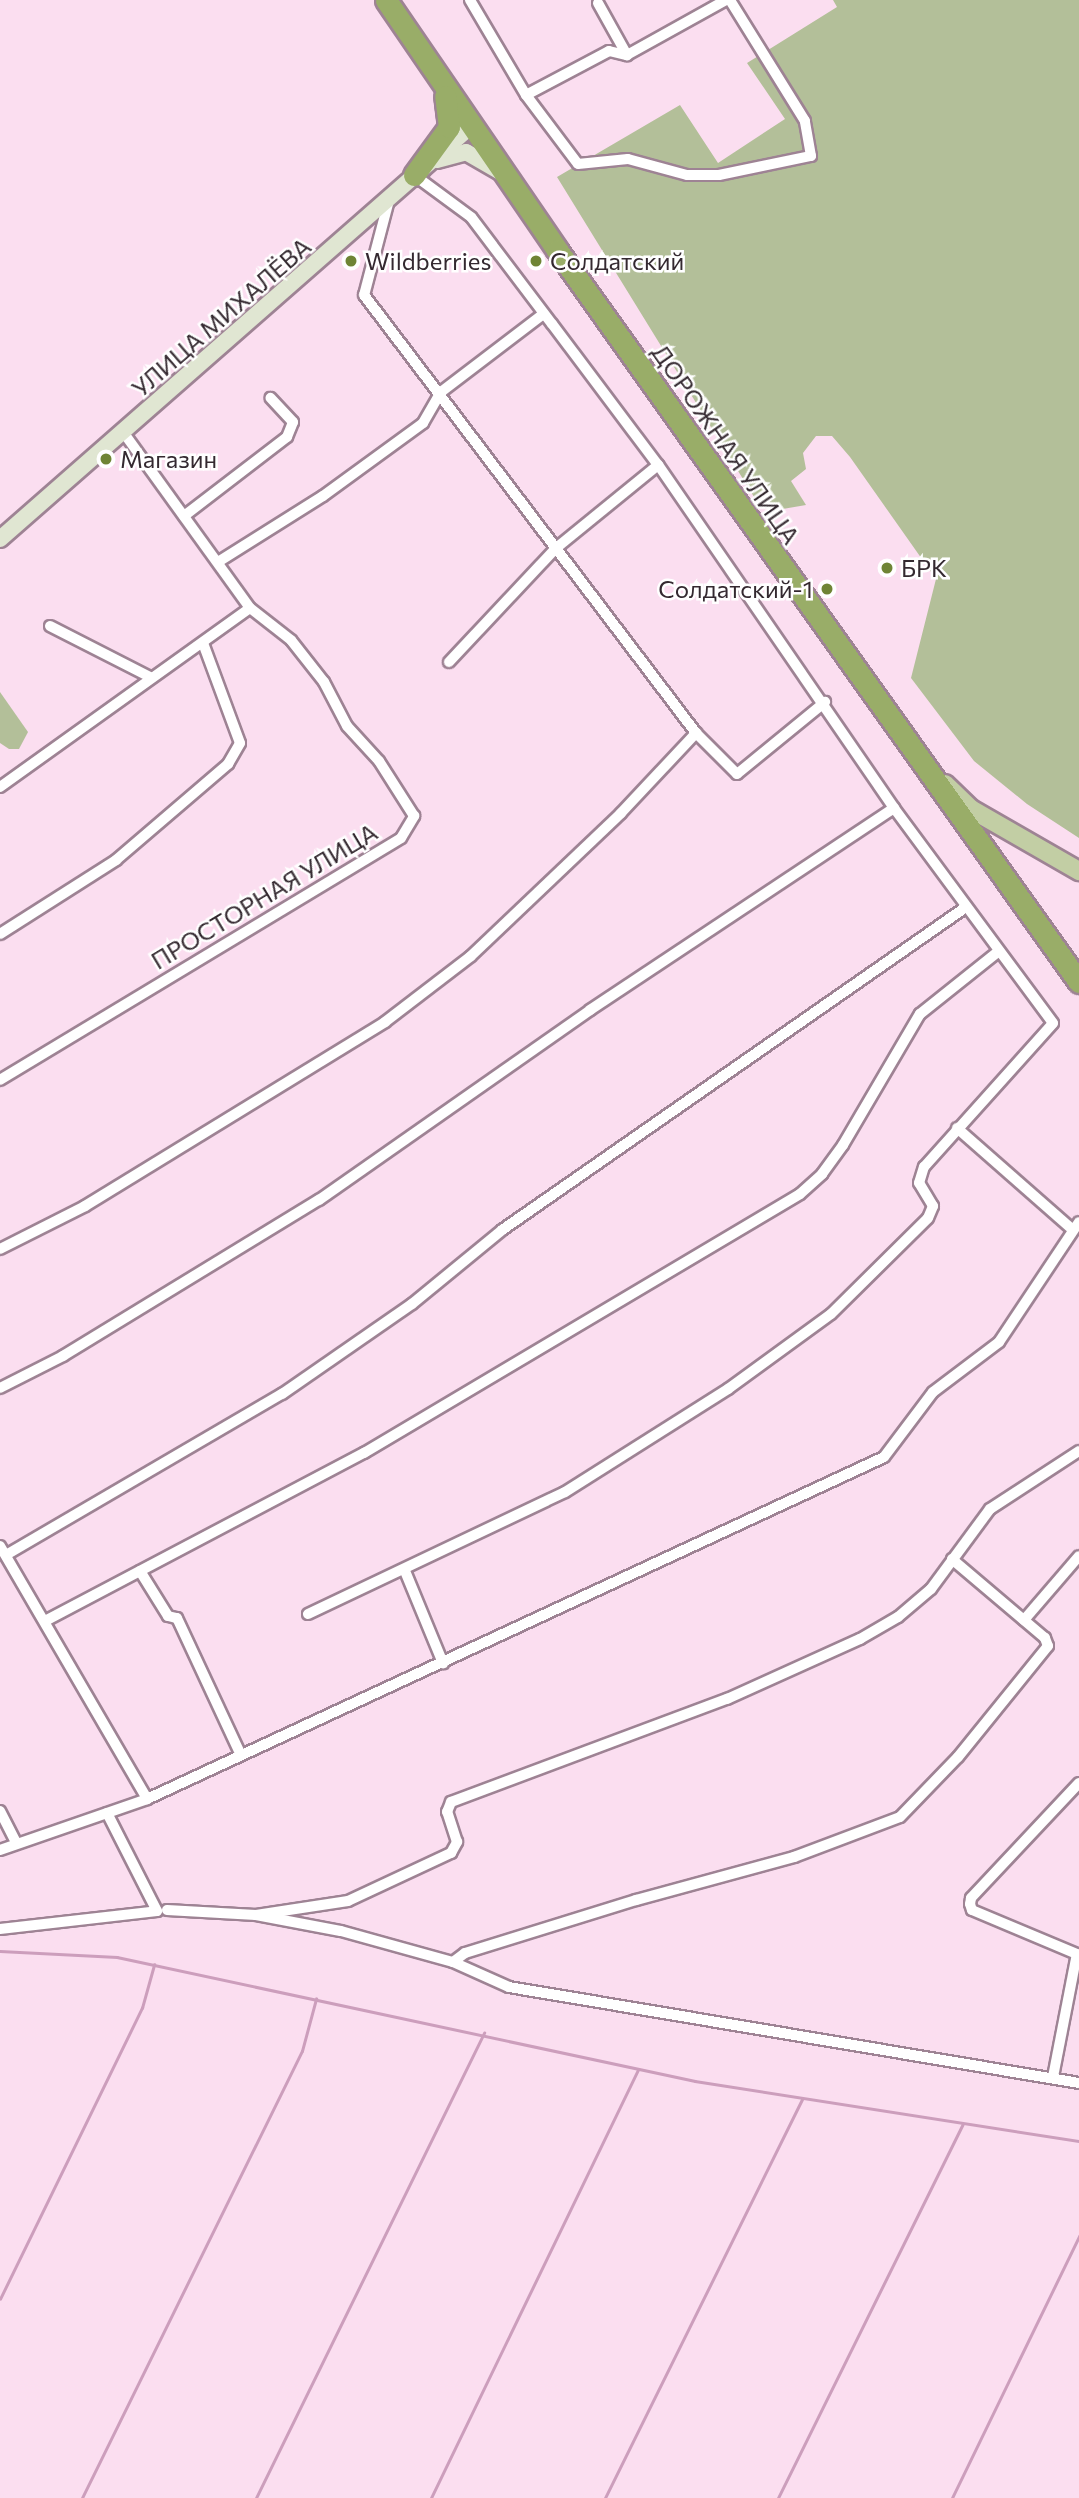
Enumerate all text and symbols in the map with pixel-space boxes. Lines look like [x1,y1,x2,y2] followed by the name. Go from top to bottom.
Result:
[126,231,316,403] street label: УЛИЦА МИХАЛЁВА
[365,247,491,275] place label: Wildberries
[550,247,684,275] place label: Солдатский
[343,253,359,269] marker: Wildberries
[528,253,544,269] marker: Солдатский
[646,339,806,549] street label: ДОРОЖНАЯ УЛИЦА
[120,445,217,473] place label: Магазин
[98,451,114,467] marker: Магазин
[901,554,947,582] place label: БРК
[879,560,895,576] marker: БРК
[658,575,813,603] place label: Солдатский-1
[819,581,835,597] marker: Солдатский-1
[146,817,382,975] street label: ПРОСТОРНАЯ УЛИЦА

